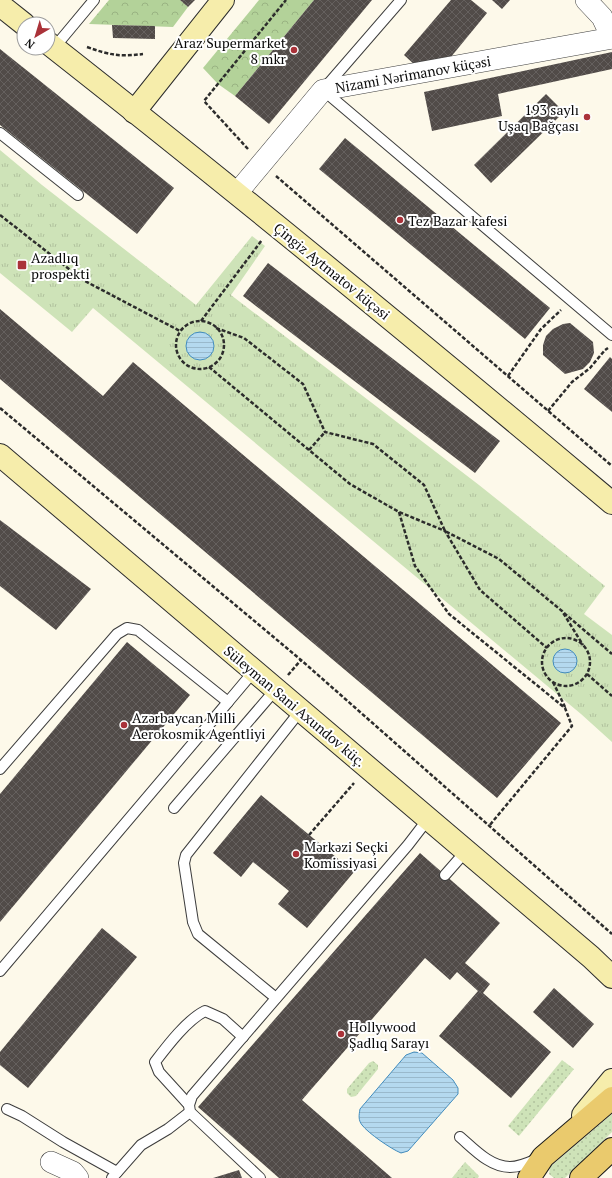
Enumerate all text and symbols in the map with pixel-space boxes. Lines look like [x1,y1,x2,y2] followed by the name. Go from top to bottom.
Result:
[16,16,56,56] north arrow
[174,33,287,68] place label: Araz Supermarket 8 mkr
[22,35,37,52] text: N
[289,45,299,55] marker: Araz Supermarket 8 mkr
[334,51,492,97] street label: Nizami Nərimanov küçəsi
[498,100,579,135] place label: 193 saylı Uşaq Bağçası
[582,112,592,122] marker: 193 saylı Uşaq Bağçası
[408,211,507,230] place label: Tez Bazar kafesi
[395,215,405,225] marker: Tez Bazar kafesi
[270,218,394,324] street label: Çingiz Aytmatov küçəsi
[31,248,90,283] place label: Azadlıq prospekti
[16,259,28,271] marker: Azadlıq prospekti
[220,641,370,771] street label: Süleyman Sani Axundov küç.
[132,708,265,743] place label: Azərbaycan Milli Aerokosmik Agentliyi
[119,720,129,730] marker: Azərbaycan Milli Aerokosmik Agentliyi
[304,837,388,872] place label: Mərkəzi Seçki Komissiyasi
[291,849,301,859] marker: Mərkəzi Seçki Komissiyasi
[349,1017,429,1052] place label: Hollywood Şadlıq Sarayı
[336,1029,346,1039] marker: Hollywood Şadlıq Sarayı

